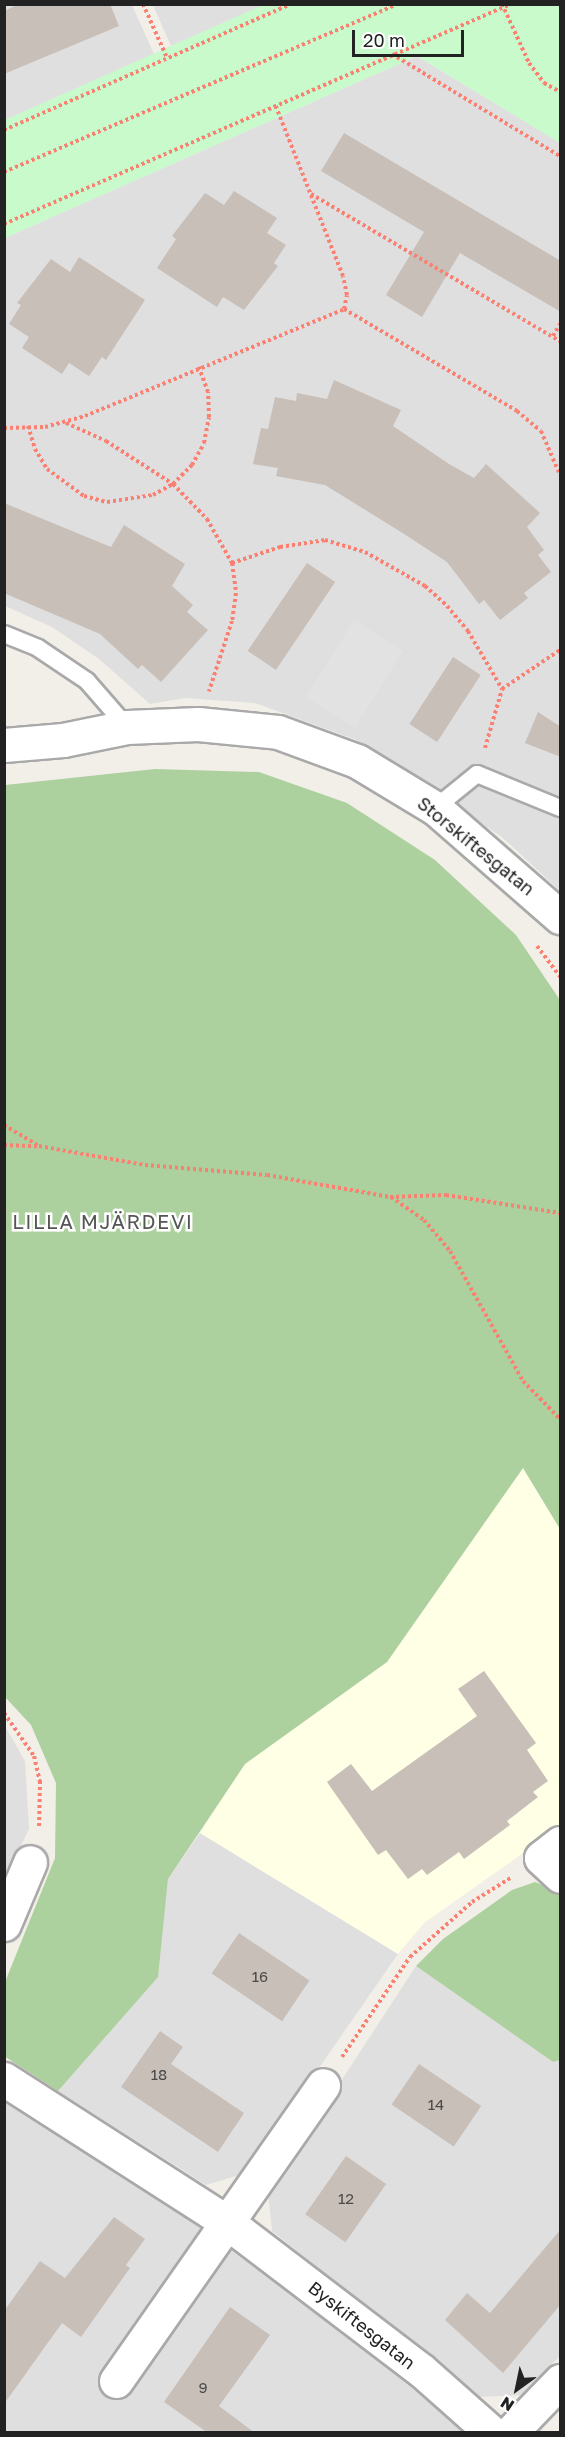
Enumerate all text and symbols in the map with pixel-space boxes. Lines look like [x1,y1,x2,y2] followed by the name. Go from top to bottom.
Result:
[355,18,468,56] scale bar
[363,29,405,51] text: 20 m
[413,792,539,900] street label: Storskiftesgatan
[12,1209,194,1233] district label: LILLA MJÄRDEVI
[252,1968,268,1986] house number: 16
[151,2066,167,2084] house number: 18
[428,2096,444,2114] house number: 14
[338,2190,354,2208] house number: 12
[304,2276,420,2374] street label: Byskiftesgatan
[487,2359,547,2419] north arrow
[198,2379,208,2397] house number: 9
[497,2392,518,2416] text: N

